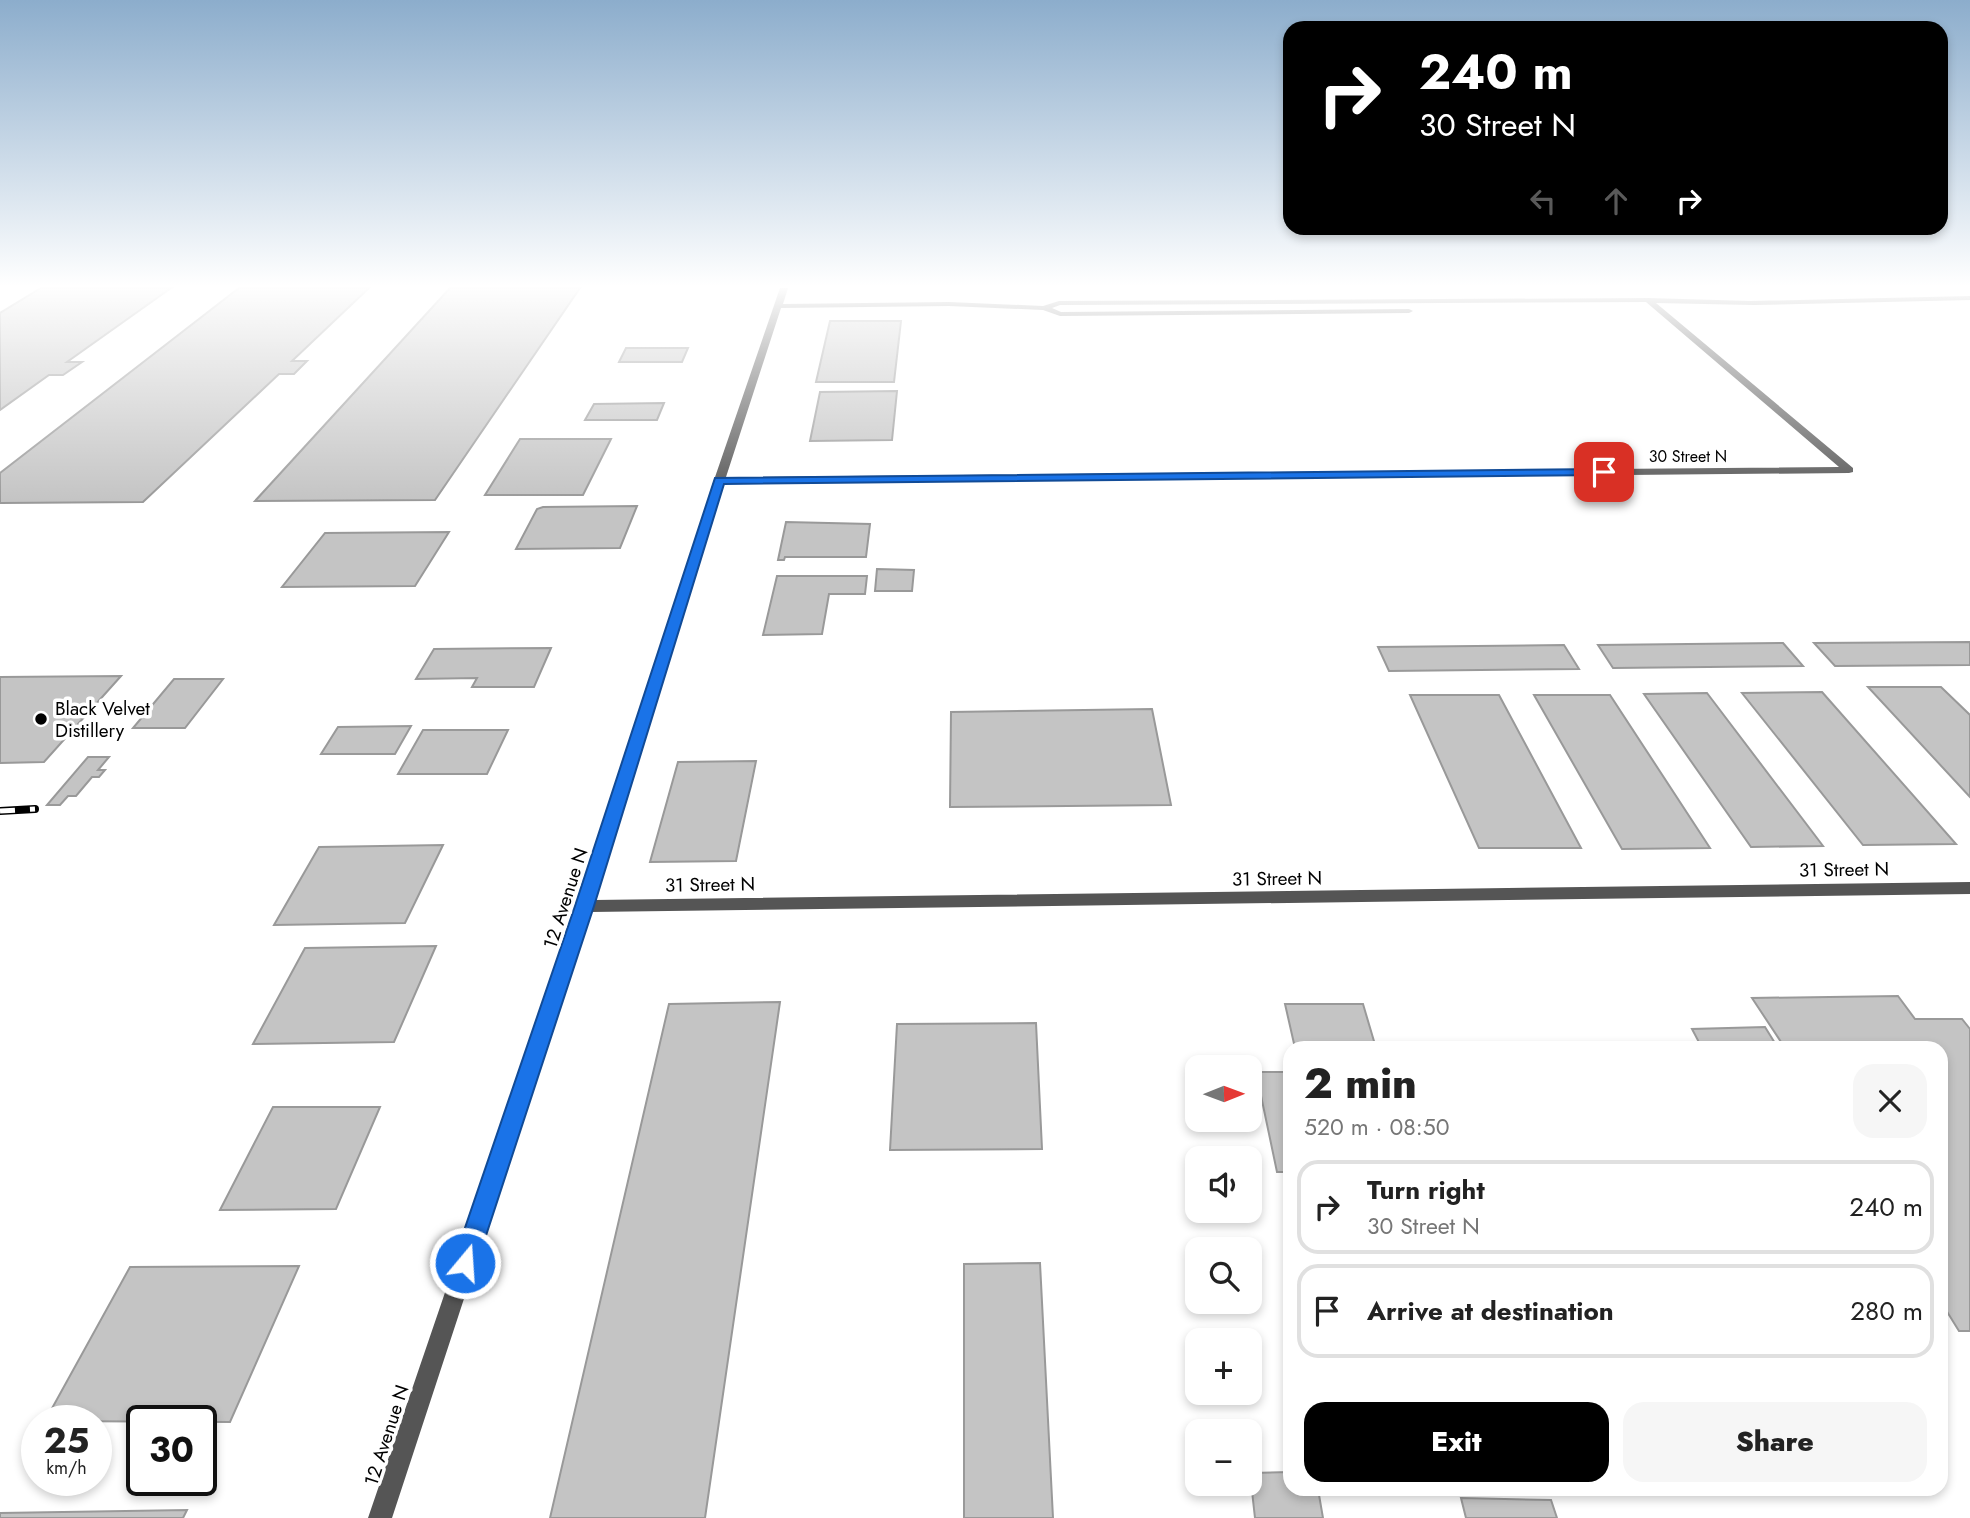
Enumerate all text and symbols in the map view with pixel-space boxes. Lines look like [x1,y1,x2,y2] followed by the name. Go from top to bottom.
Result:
[1419,37,1573,107] text: 240 m
[1304,49,1395,140] icon: right
[1419,102,1576,148] text: 30 Street N
[1524,182,1562,220] icon: left
[1597,182,1635,220] icon: ahead
[1670,182,1708,220] icon: right
[1574,442,1634,502] pin
[1649,445,1727,468] street label: 30 Street N
[1585,453,1623,491] icon: arrive
[55,695,150,744] place label: Black Velvet Distillery
[33,711,49,727] marker: Black Velvet Distillery
[536,844,594,952] street label: 12 Avenue N
[1799,855,1889,884] street label: 31 Street N
[1232,864,1322,893] street label: 31 Street N
[665,870,755,899] street label: 31 Street N
[1304,1053,1417,1114] text: 2 min
[1185,1055,1262,1132] north arrow
[1185,1055,1262,1496] map controls
[1853,1064,1927,1138] button: close
[1304,1110,1449,1144] text: 520 m · 08:50
[1185,1146,1262,1223] button: sound
[1367,1171,1485,1209] text: Turn right
[1308,1188,1346,1226] icon: right
[1849,1188,1923,1226] text: 240 m
[1367,1209,1480,1243] text: 30 Street N
[428,1226,502,1300] position arrow
[1185,1237,1262,1314] button: search
[1308,1292,1346,1330] icon: arrive
[1367,1292,1614,1330] text: Arrive at destination
[1850,1292,1923,1330] text: 280 m
[1185,1328,1262,1405] button: +
[357,1381,415,1489] street label: 12 Avenue N
[1304,1402,1609,1482] button: Exit
[1623,1402,1927,1482] button: Share
[126,1405,217,1496] speed limit sign: 30
[44,1416,89,1466] text: 25
[1185,1419,1262,1496] button: −
[46,1455,87,1481] text: km/h

